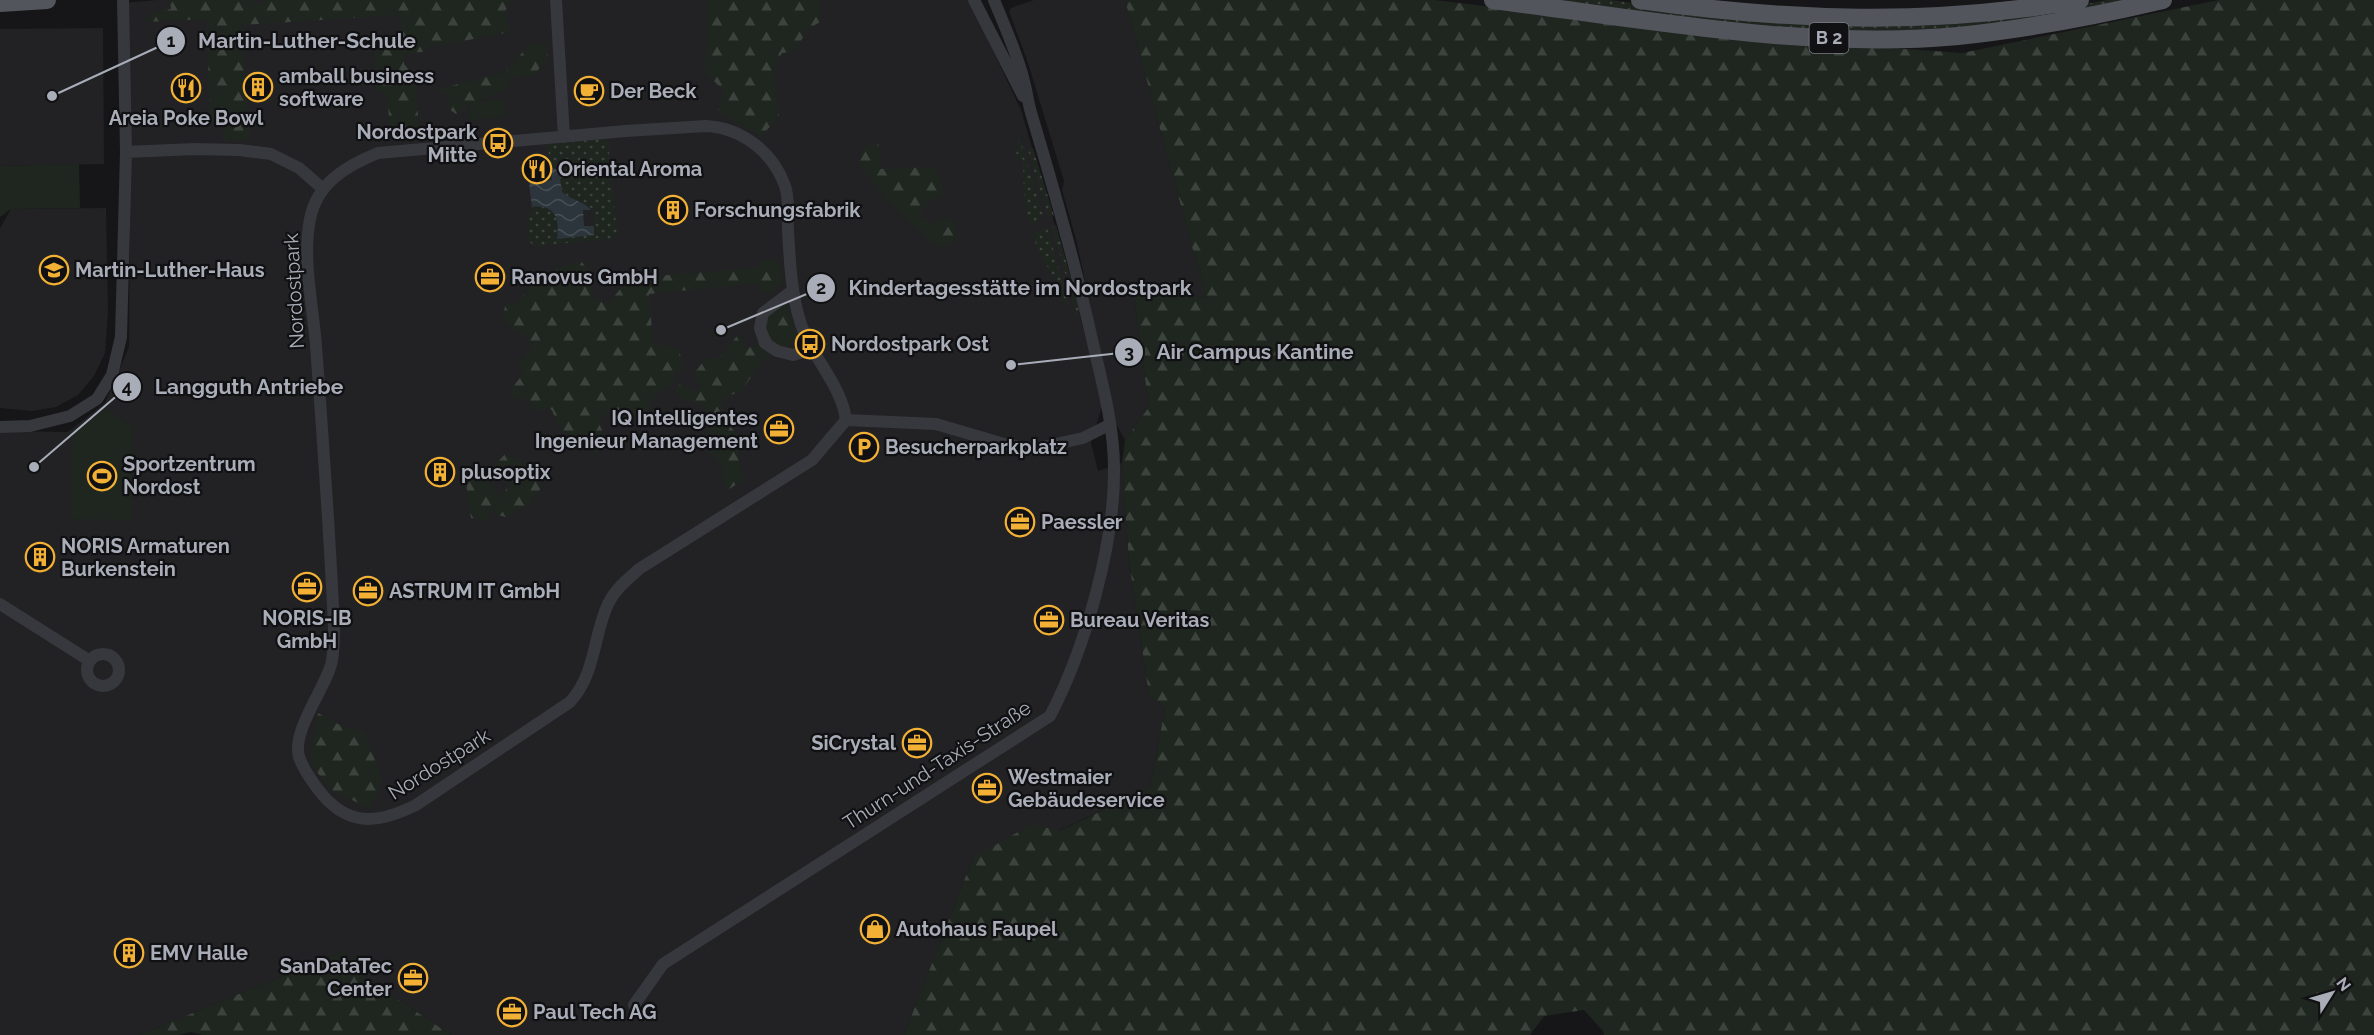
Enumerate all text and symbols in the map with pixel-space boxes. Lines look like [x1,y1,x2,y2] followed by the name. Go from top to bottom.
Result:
[156,22,428,61] callout: Martin-Luther-Schule
[1810,23,1848,53] road number: B 2
[198,28,416,53] text: Martin-Luther-Schule
[167,30,176,51] text: 1
[279,64,434,111] place label: amball business software
[242,71,274,103] building icon: amball business software
[170,72,202,104] restaurant icon: Areia Poke Bowl
[573,75,605,107] cafe icon: Der Beck
[610,79,697,103] place label: Der Beck
[109,106,264,130] place label: Areia Poke Bowl
[357,120,478,167] place label: Nordostpark Mitte
[482,127,514,159] bus stop icon: Nordostpark Mitte
[521,153,553,185] restaurant icon: Oriental Aroma
[558,157,702,181] place label: Oriental Aroma
[657,194,689,226] building icon: Forschungsfabrik
[694,198,861,222] place label: Forschungsfabrik
[279,232,309,349] street label: Nordostpark
[38,254,70,286] school or university icon: Martin-Luther-Haus
[75,258,265,282] place label: Martin-Luther-Haus
[474,261,506,293] office icon: Ranovus GmbH
[511,265,658,289] place label: Ranovus GmbH
[806,268,1203,307] callout: Kindertagesstätte im Nordostpark
[848,275,1192,300] text: Kindertagesstätte im Nordostpark
[816,277,826,298] text: 2
[794,328,826,360] bus stop icon: Nordostpark Ost
[831,332,989,356] place label: Nordostpark Ost
[1114,332,1366,371] callout: Air Campus Kantine
[1156,339,1354,364] text: Air Campus Kantine
[1124,341,1134,362] text: 3
[112,368,355,407] callout: Langguth Antriebe
[155,374,344,399] text: Langguth Antriebe
[122,376,132,397] text: 4
[535,406,758,453] place label: IQ Intelligentes Ingenieur Management
[763,413,795,445] office icon: IQ Intelligentes Ingenieur Management
[848,431,880,463] parking icon: Besucherparkplatz
[885,435,1067,459] place label: Besucherparkplatz
[123,452,256,499] place label: Sportzentrum Nordost
[424,456,456,488] building icon: plusoptix
[86,460,118,492] sports icon: Sportzentrum Nordost
[461,460,551,484] place label: plusoptix
[1004,506,1036,538] office icon: Paessler
[1041,510,1123,534] place label: Paessler
[61,534,230,581] place label: NORIS Armaturen Burkenstein
[24,541,56,573] building icon: NORIS Armaturen Burkenstein
[291,571,323,603] office icon: NORIS-IB GmbH
[352,575,384,607] office icon: ASTRUM IT GmbH
[389,579,560,603] place label: ASTRUM IT GmbH
[1033,604,1065,636] office icon: Bureau Veritas
[262,606,352,653] place label: NORIS-IB GmbH
[1070,608,1210,632] place label: Bureau Veritas
[839,695,1036,835] street label: Thurn-und-Taxis-Straße
[384,723,495,805] street label: Nordostpark
[901,727,933,759] office icon: SiCrystal
[811,731,897,755] place label: SiCrystal
[1008,765,1165,812] place label: Westmaier Gebäudeservice
[971,772,1003,804] office icon: Westmaier Gebäudeservice
[859,913,891,945] shop icon: Autohaus Faupel
[896,917,1058,941] place label: Autohaus Faupel
[113,937,145,969] building icon: EMV Halle
[150,941,248,965] place label: EMV Halle
[280,954,392,1001] place label: SanDataTec Center
[397,962,429,994] office icon: SanDataTec Center
[2302,963,2362,1023] north arrow
[2332,974,2355,995] text: N
[496,996,528,1028] office icon: Paul Tech AG
[533,1000,657,1024] place label: Paul Tech AG

